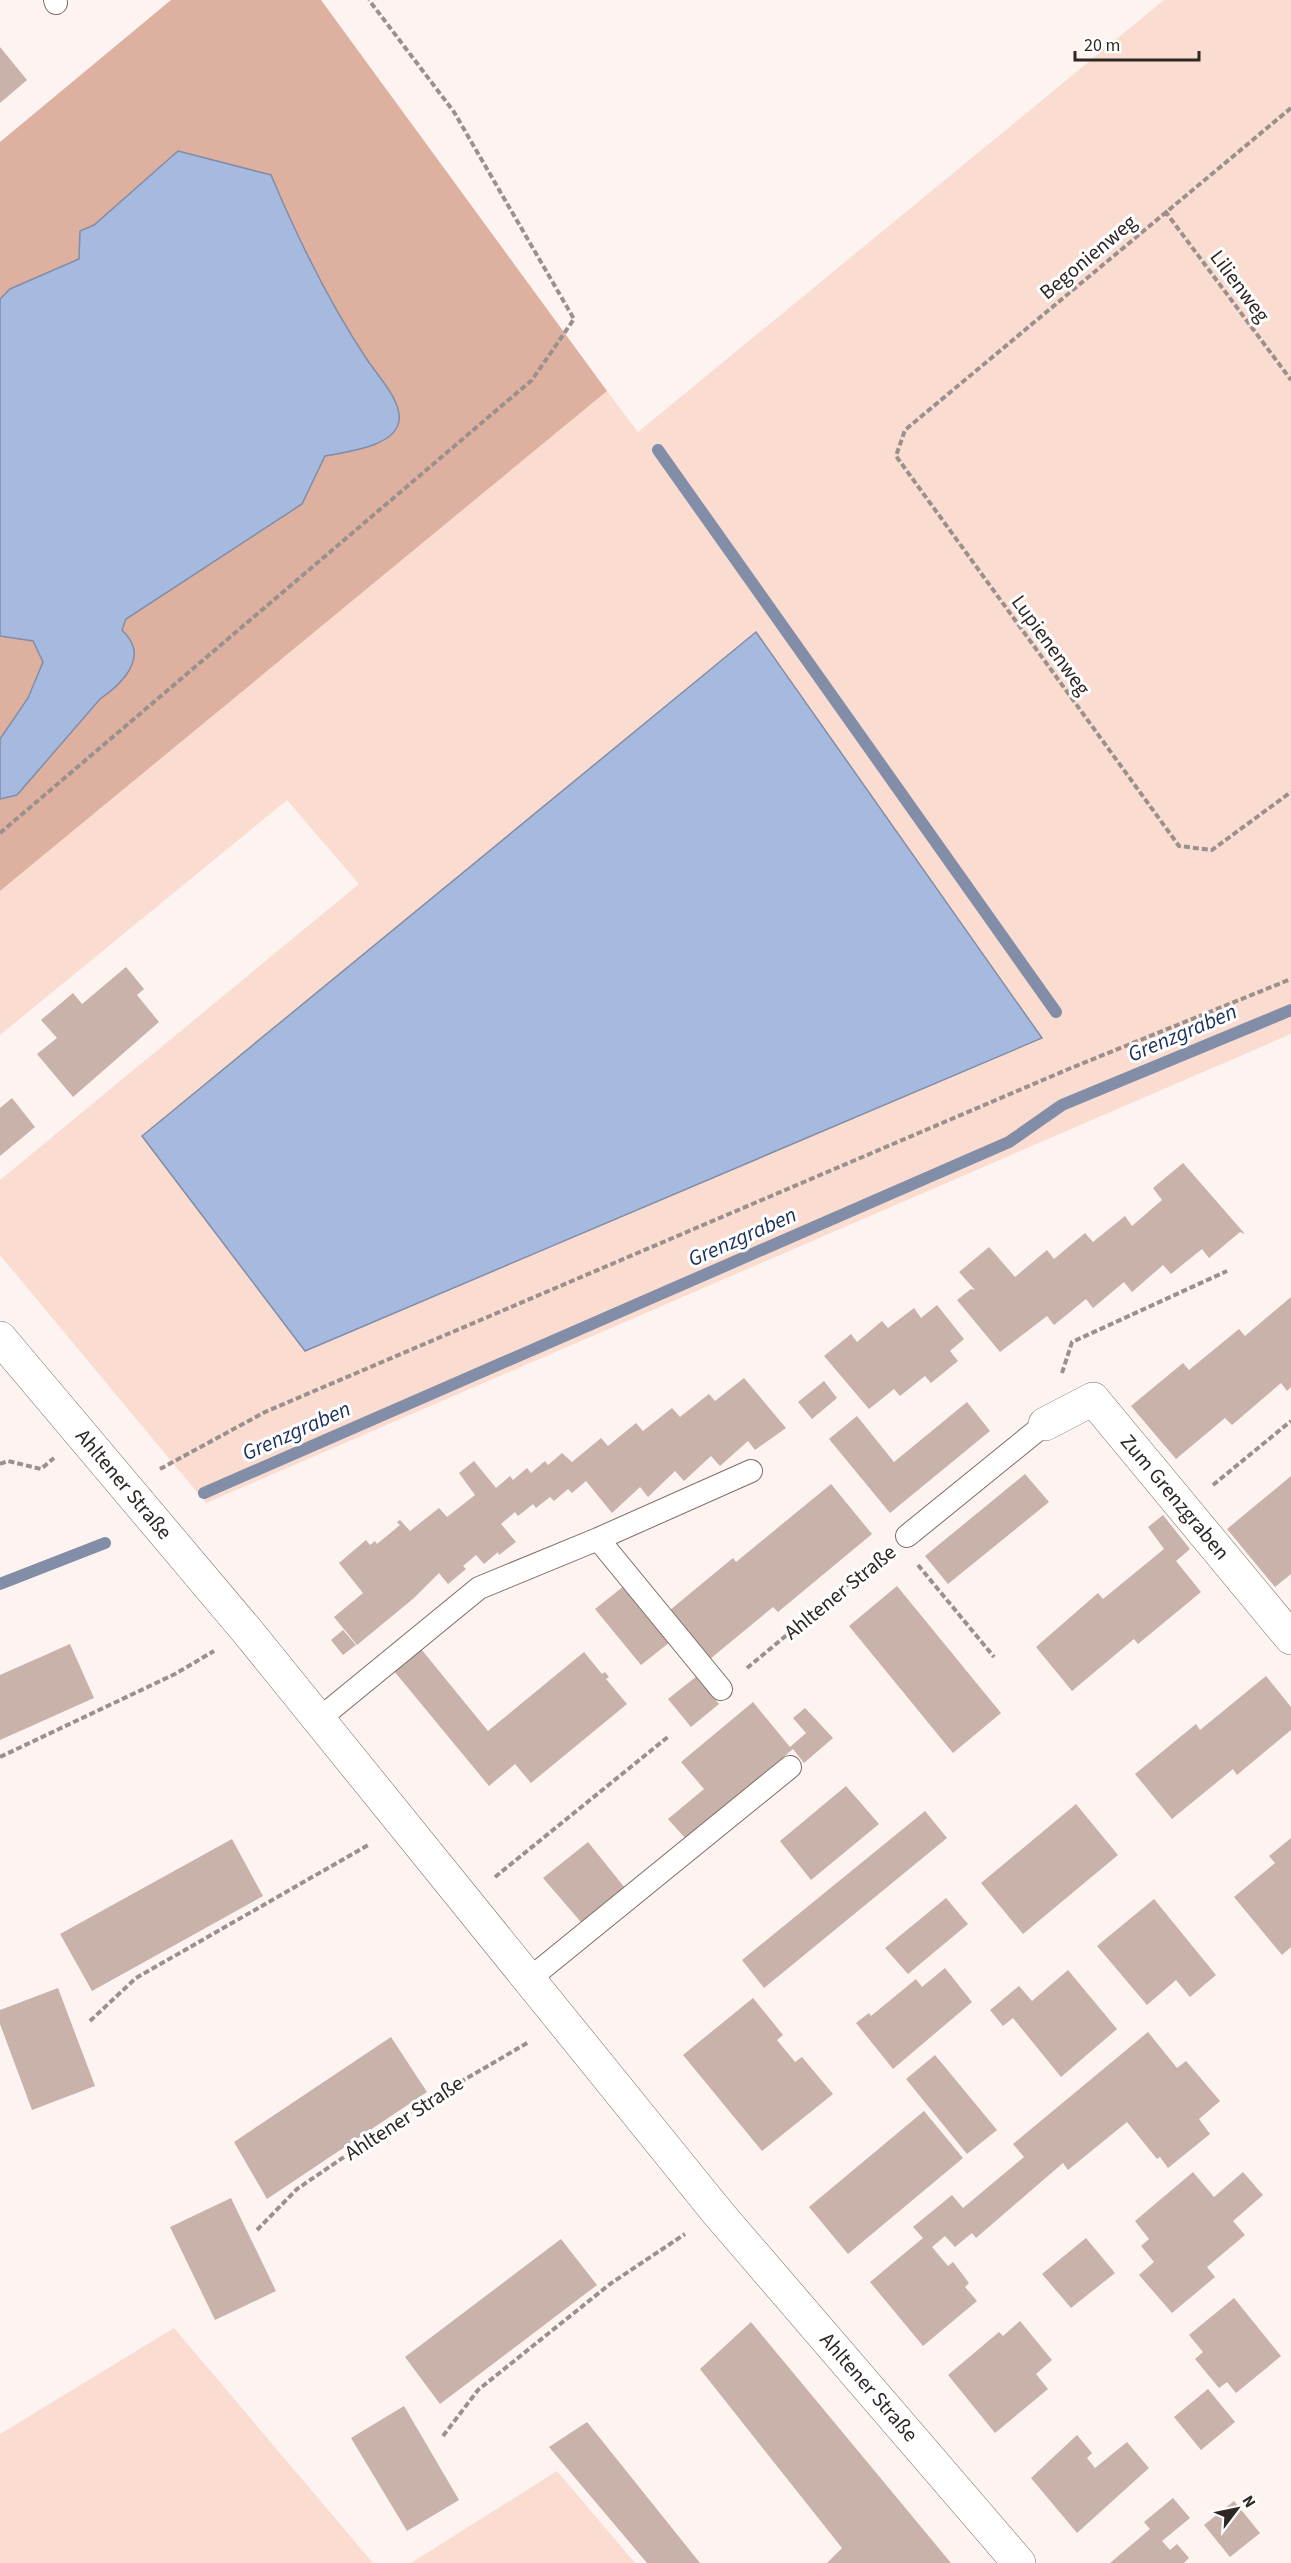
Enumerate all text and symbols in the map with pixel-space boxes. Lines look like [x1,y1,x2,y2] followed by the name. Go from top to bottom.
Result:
[1075,24,1200,62] scale bar
[1084,33,1120,58] text: 20 m
[1033,207,1143,307] street label: Begonienweg
[1203,244,1277,329] street label: Lilienweg
[1004,589,1098,702] street label: Lupienenweg
[1123,996,1242,1070] water label: Grenzgraben
[683,1199,802,1275] water label: Grenzgraben
[237,1393,356,1469] water label: Grenzgraben
[69,1422,179,1546] street label: Ahltener Straße
[1113,1428,1237,1566] street label: Zum Grenzgraben
[778,1537,902,1647] street label: Ahltener Straße
[339,2068,469,2168] street label: Ahltener Straße
[813,2326,925,2448] street label: Ahltener Straße
[1207,2479,1267,2539] north arrow
[1237,2491,1261,2512] text: N

